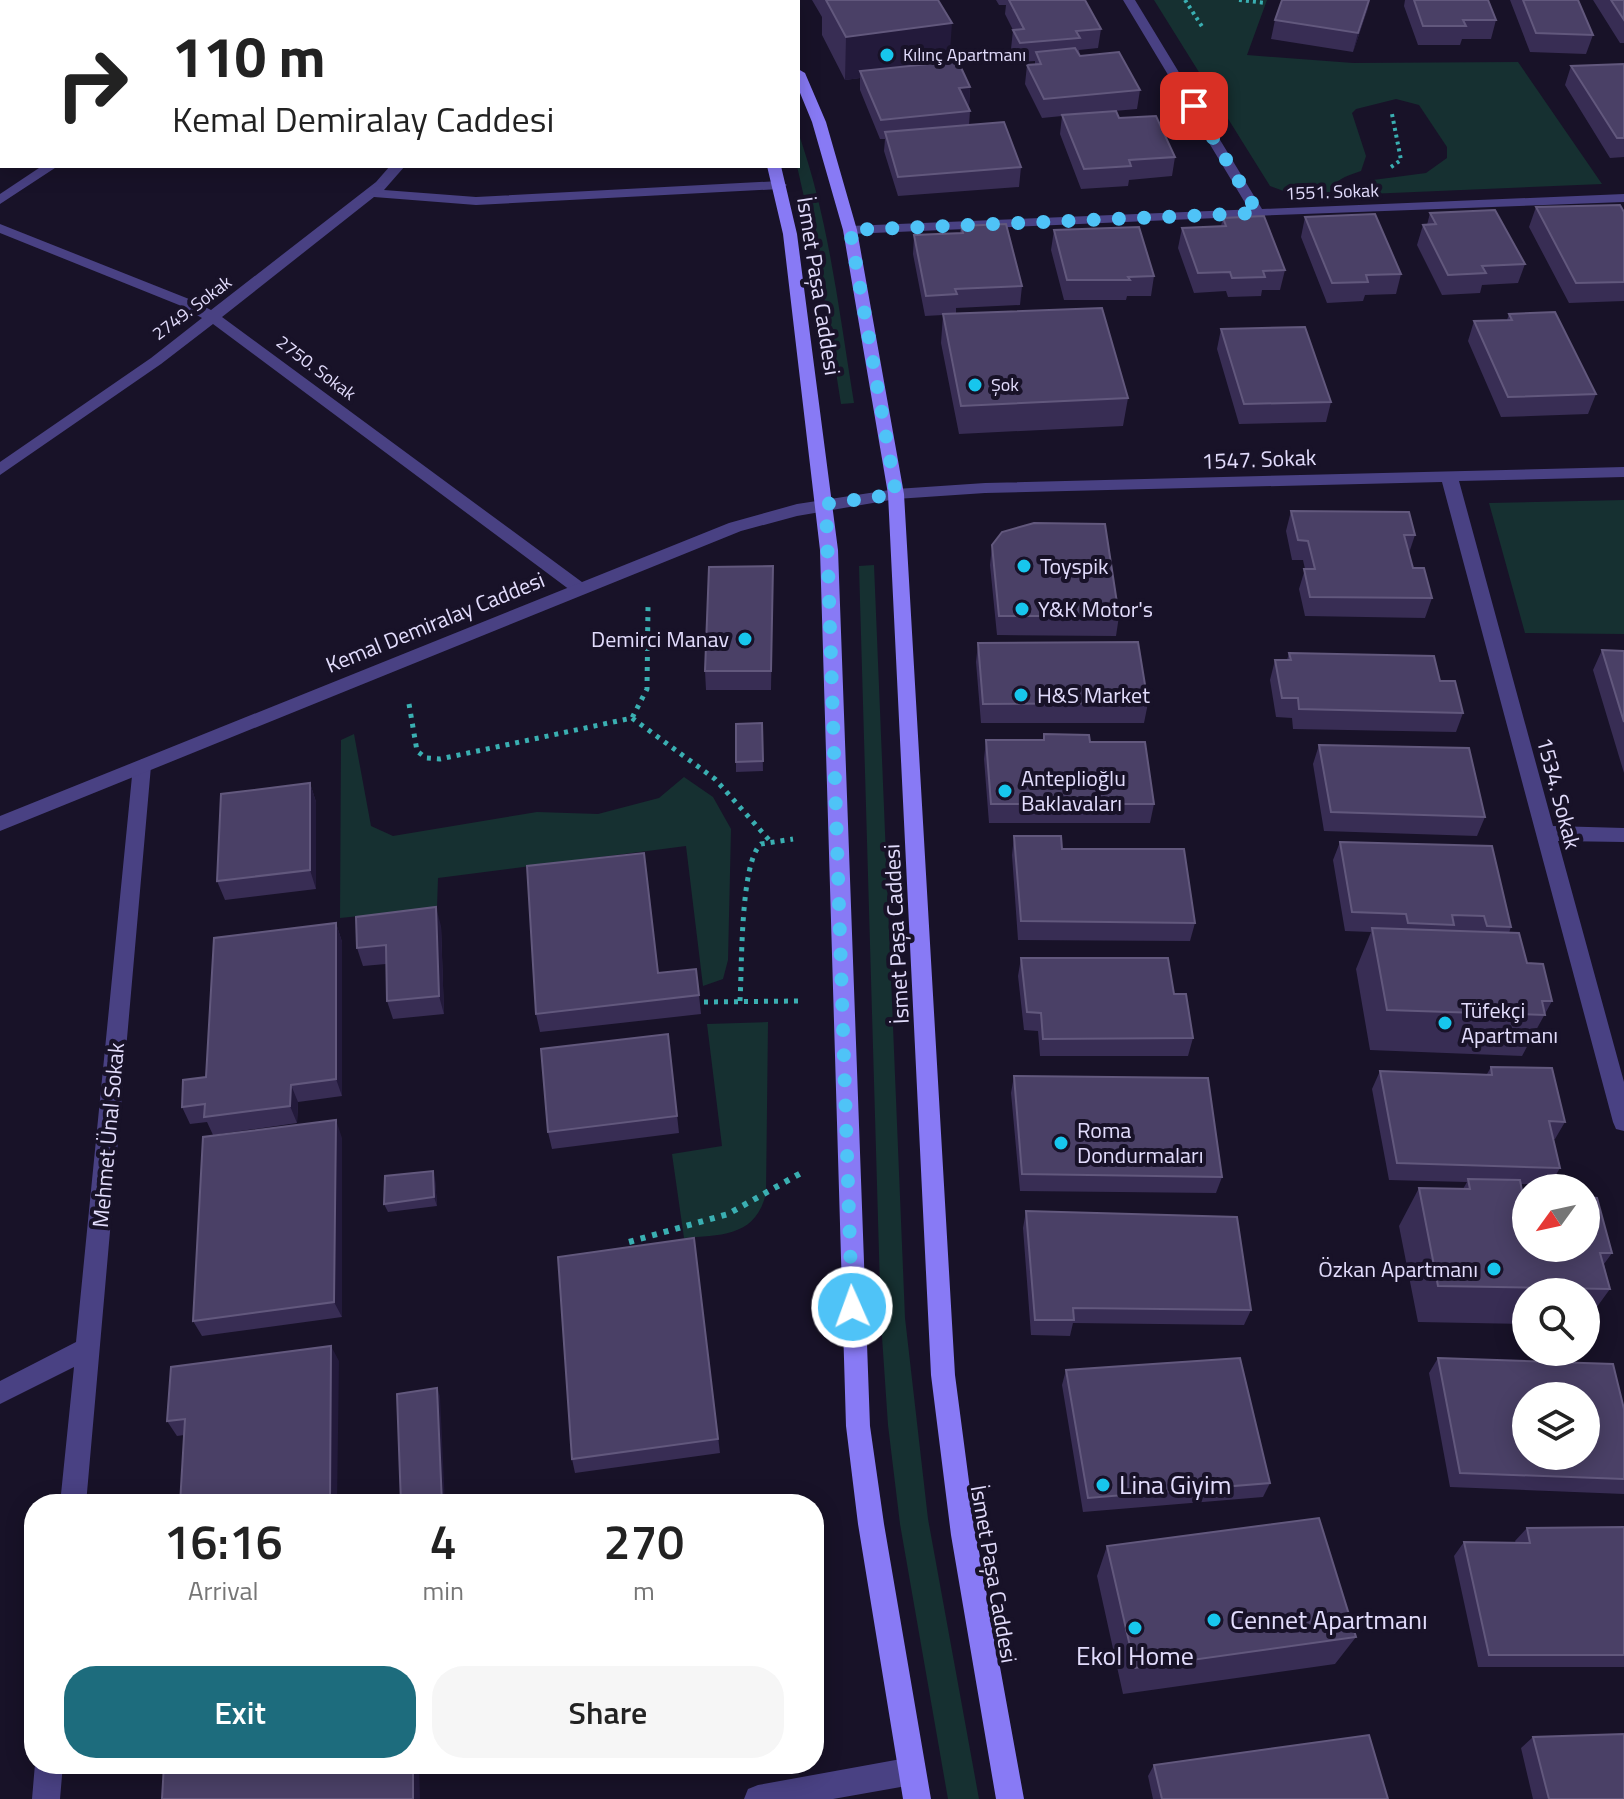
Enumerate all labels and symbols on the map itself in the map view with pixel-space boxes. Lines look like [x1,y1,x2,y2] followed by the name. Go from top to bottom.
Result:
[903,41,1026,68] place label: Kılınç Apartmanı
[878,46,896,64] marker: Kılınç Apartmanı
[1160,72,1228,140] pin
[1285,176,1380,207] street label: 1551. Sokak
[788,194,850,378] street label: İsmet Paşa Caddesi
[146,268,238,347] street label: 2749. Sokak
[271,329,362,407] street label: 2750. Sokak
[991,371,1019,398] place label: Şok
[966,376,984,394] marker: Şok
[1201,440,1317,478] street label: 1547. Sokak
[1040,549,1109,583] place label: Toyspik
[1015,557,1033,575] marker: Toyspik
[320,562,550,682] street label: Kemal Demiralay Caddesi
[1038,592,1153,626] place label: Y&K Motor's
[1013,600,1031,618] marker: Y&K Motor's
[591,622,729,656] place label: Demirci Manav
[736,630,754,648] marker: Demirci Manav
[1037,678,1150,712] place label: H&S Market
[1012,686,1030,704] marker: H&S Market
[1528,733,1590,853] street label: 1534. Sokak
[1021,761,1126,820] place label: Anteplioğlu Baklavaları
[996,782,1014,800] marker: Anteplioğlu Baklavaları
[874,843,918,1025] street label: İsmet Paşa Caddesi
[1461,993,1558,1052] place label: Tüfekçi Apartmanı
[1436,1014,1454,1032] marker: Tüfekçi Apartmanı
[83,1041,133,1229] street label: Mehmet Ünal Sokak
[1077,1113,1204,1172] place label: Roma Dondurmaları
[1052,1134,1070,1152] marker: Roma Dondurmaları
[1512,1174,1600,1262] north arrow
[1318,1252,1478,1286] place label: Özkan Apartmanı
[1485,1260,1503,1278] marker: Özkan Apartmanı
[810,1265,894,1349] position arrow
[1119,1465,1232,1504] place label: Lina Giyim
[1094,1476,1112,1494] marker: Lina Giyim
[962,1482,1026,1666] street label: İsmet Paşa Caddesi
[1230,1600,1428,1639] place label: Cennet Apartmanı
[1205,1611,1223,1629] marker: Cennet Apartmanı
[1126,1619,1144,1637] marker: Ekol Home
[1076,1636,1194,1675] place label: Ekol Home

